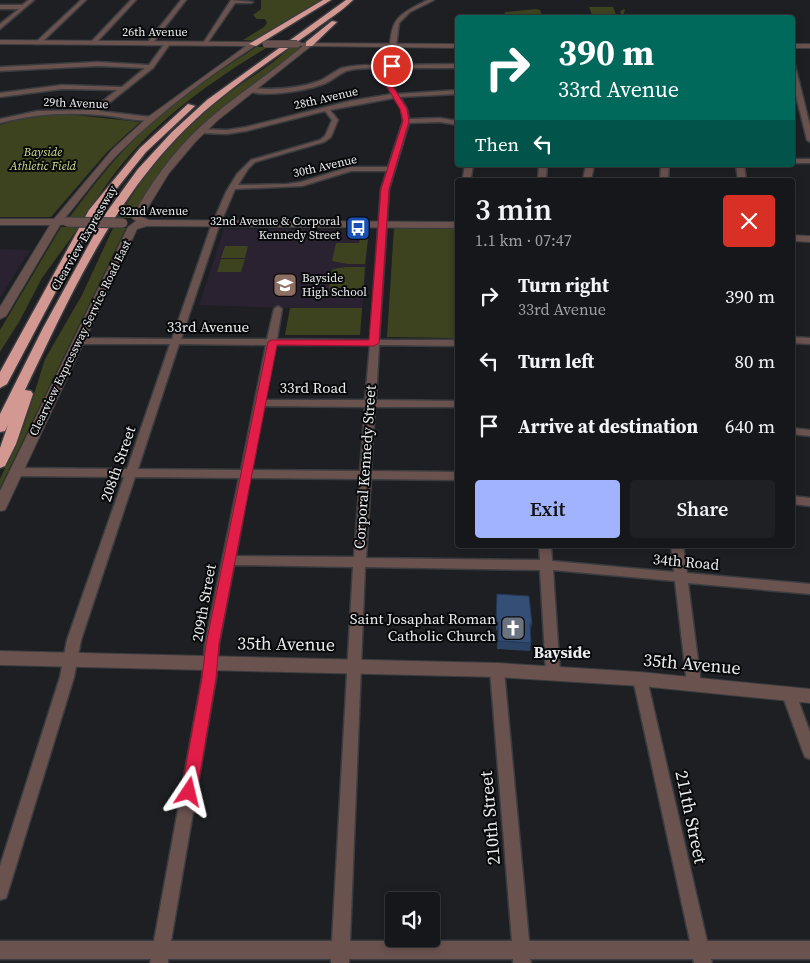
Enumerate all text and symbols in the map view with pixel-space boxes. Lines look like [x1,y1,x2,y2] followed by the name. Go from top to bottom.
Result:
[122,24,188,40] street label: 26th Avenue
[558,29,654,77] text: 390 m
[475,35,540,100] icon: right
[371,45,413,87] pin
[378,52,406,80] icon: arrive
[558,74,679,104] text: 33rd Avenue
[292,83,360,113] street label: 28th Avenue
[43,94,109,112] street label: 29th Avenue
[529,130,557,158] icon: left
[475,131,519,157] text: Then
[9,144,77,174] park label: Bayside Athletic Field
[291,151,359,181] street label: 30th Avenue
[47,182,121,293] street label: Clearview Expressway
[475,189,552,230] text: 3 min
[723,195,775,247] button: close
[120,203,188,219] street label: 32nd Avenue
[210,213,340,243] place label: 32nd Avenue & Corporal Kennedy Street
[345,215,371,241] bus stop icon: 32nd Avenue & Corporal Kennedy Street
[475,229,572,251] text: 1.1 km · 07:47
[25,237,135,439] street label: Clearview Expressway Service Road East
[302,270,367,300] place label: Bayside High School
[272,272,298,298] school or university icon: Bayside High School
[518,272,609,298] text: Turn right
[475,282,503,310] icon: right
[725,283,775,309] text: 390 m
[518,298,606,320] text: 33rd Avenue
[167,316,250,337] street label: 33rd Avenue
[475,347,503,375] icon: left
[518,348,594,374] text: Turn left
[734,348,775,374] text: 80 m
[279,377,347,398] street label: 33rd Road
[348,384,381,550] street label: Corporal Kennedy Street
[475,412,503,440] icon: arrive
[518,413,698,439] text: Arrive at destination
[725,413,775,439] text: 640 m
[95,423,140,504] street label: 208th Street
[475,480,620,538] button: Exit
[630,480,775,538] button: Share
[652,548,721,575] street label: 34th Road
[186,562,221,643] street label: 209th Street
[350,608,496,646] place label: Saint Josaphat Roman Catholic Church
[500,615,526,641] church icon: Saint Josaphat Roman Catholic Church
[237,630,335,657] street label: 35th Avenue
[533,641,591,663] district label: Bayside
[642,647,742,680] street label: 35th Avenue
[162,765,214,817] position arrow
[669,768,714,866] street label: 211th Street
[473,770,506,866] street label: 210th Street
[385,892,440,947] map controls
[385,892,440,947] button: sound

